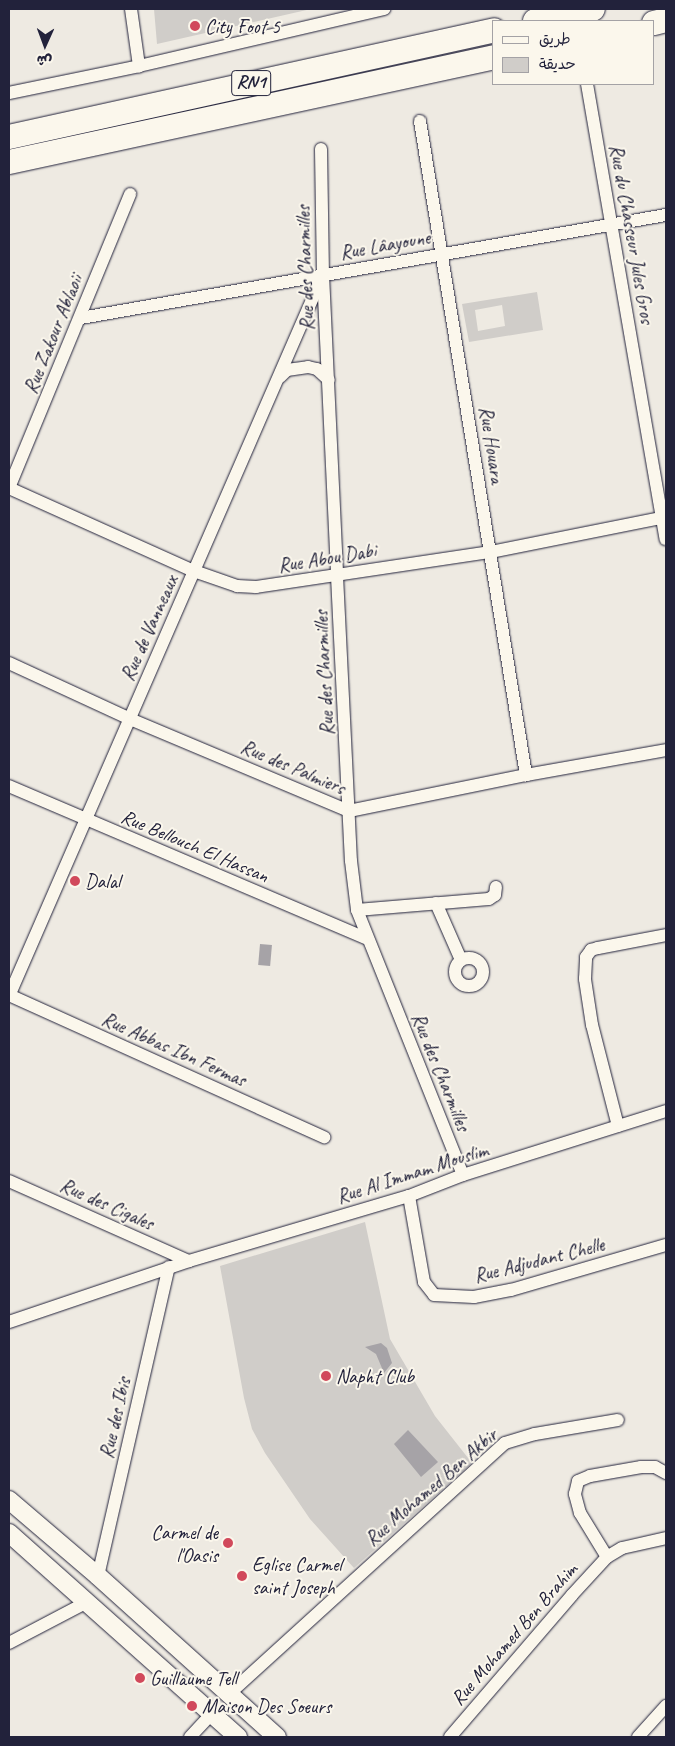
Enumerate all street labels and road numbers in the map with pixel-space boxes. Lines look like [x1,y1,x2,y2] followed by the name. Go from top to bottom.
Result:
[231,66,271,100] road number: RN1
[604,143,660,325] street label: Rue du Chasseur Jules Gros
[291,205,319,331] street label: Rue des Charmilles
[338,225,432,265] street label: Rue Lâayoune
[18,271,88,397] street label: Rue Zakour Ablaoii
[474,404,510,486] street label: Rue Houara
[276,538,378,578] street label: Rue Abou Dabi
[115,572,183,684] street label: Rue de Vanneaux
[309,610,339,736] street label: Rue des Charmilles
[237,734,349,800] street label: Rue des Palmiers
[117,804,273,888] street label: Rue Bellouch El Hassan
[97,1006,251,1092] street label: Rue Abbas Ibn Fermas
[407,1010,475,1134] street label: Rue des Charmilles
[333,1137,491,1209] street label: Rue Al Immam Mouslim
[56,1173,158,1235] street label: Rue des Cigales
[472,1232,606,1288] street label: Rue Adjudant Chelle
[94,1375,136,1461] street label: Rue des Ibis
[360,1423,502,1551] street label: Rue Mohamed Ben Akbir
[446,1558,582,1710] street label: Rue Mohamed Ben Brahim

